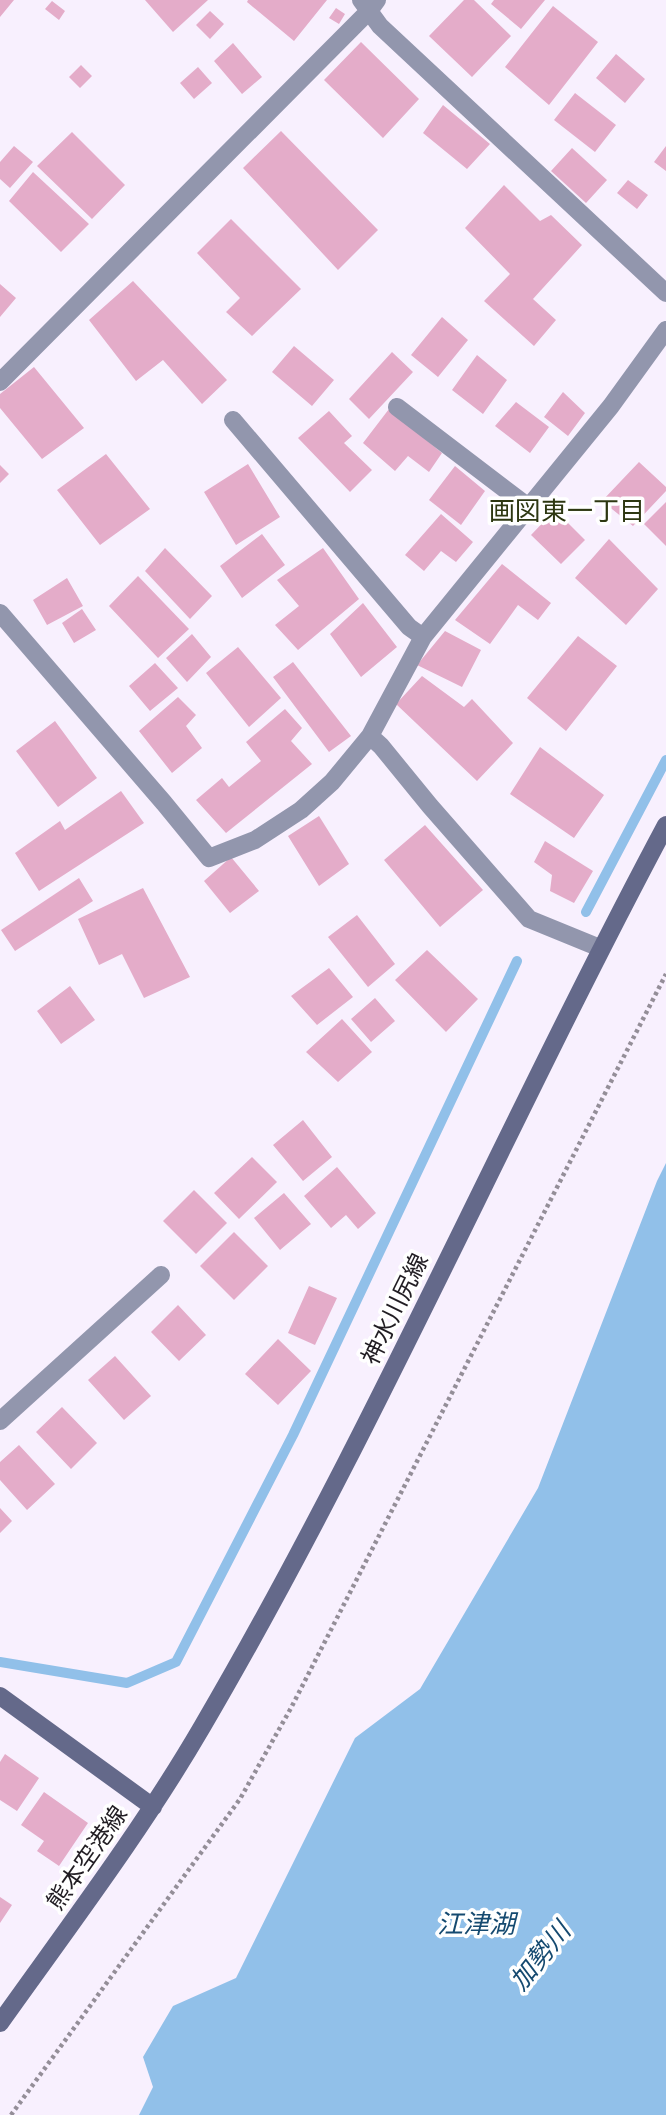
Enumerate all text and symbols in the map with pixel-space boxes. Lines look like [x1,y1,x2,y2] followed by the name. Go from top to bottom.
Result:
[489,492,645,528] district label: 画図東一丁目
[353,1247,435,1370] street label: 神水川尻線
[38,1799,134,1916] street label: 熊本空港線
[437,1905,519,1941] water label: 江津湖
[501,1911,580,1997] water label: 加勢川

